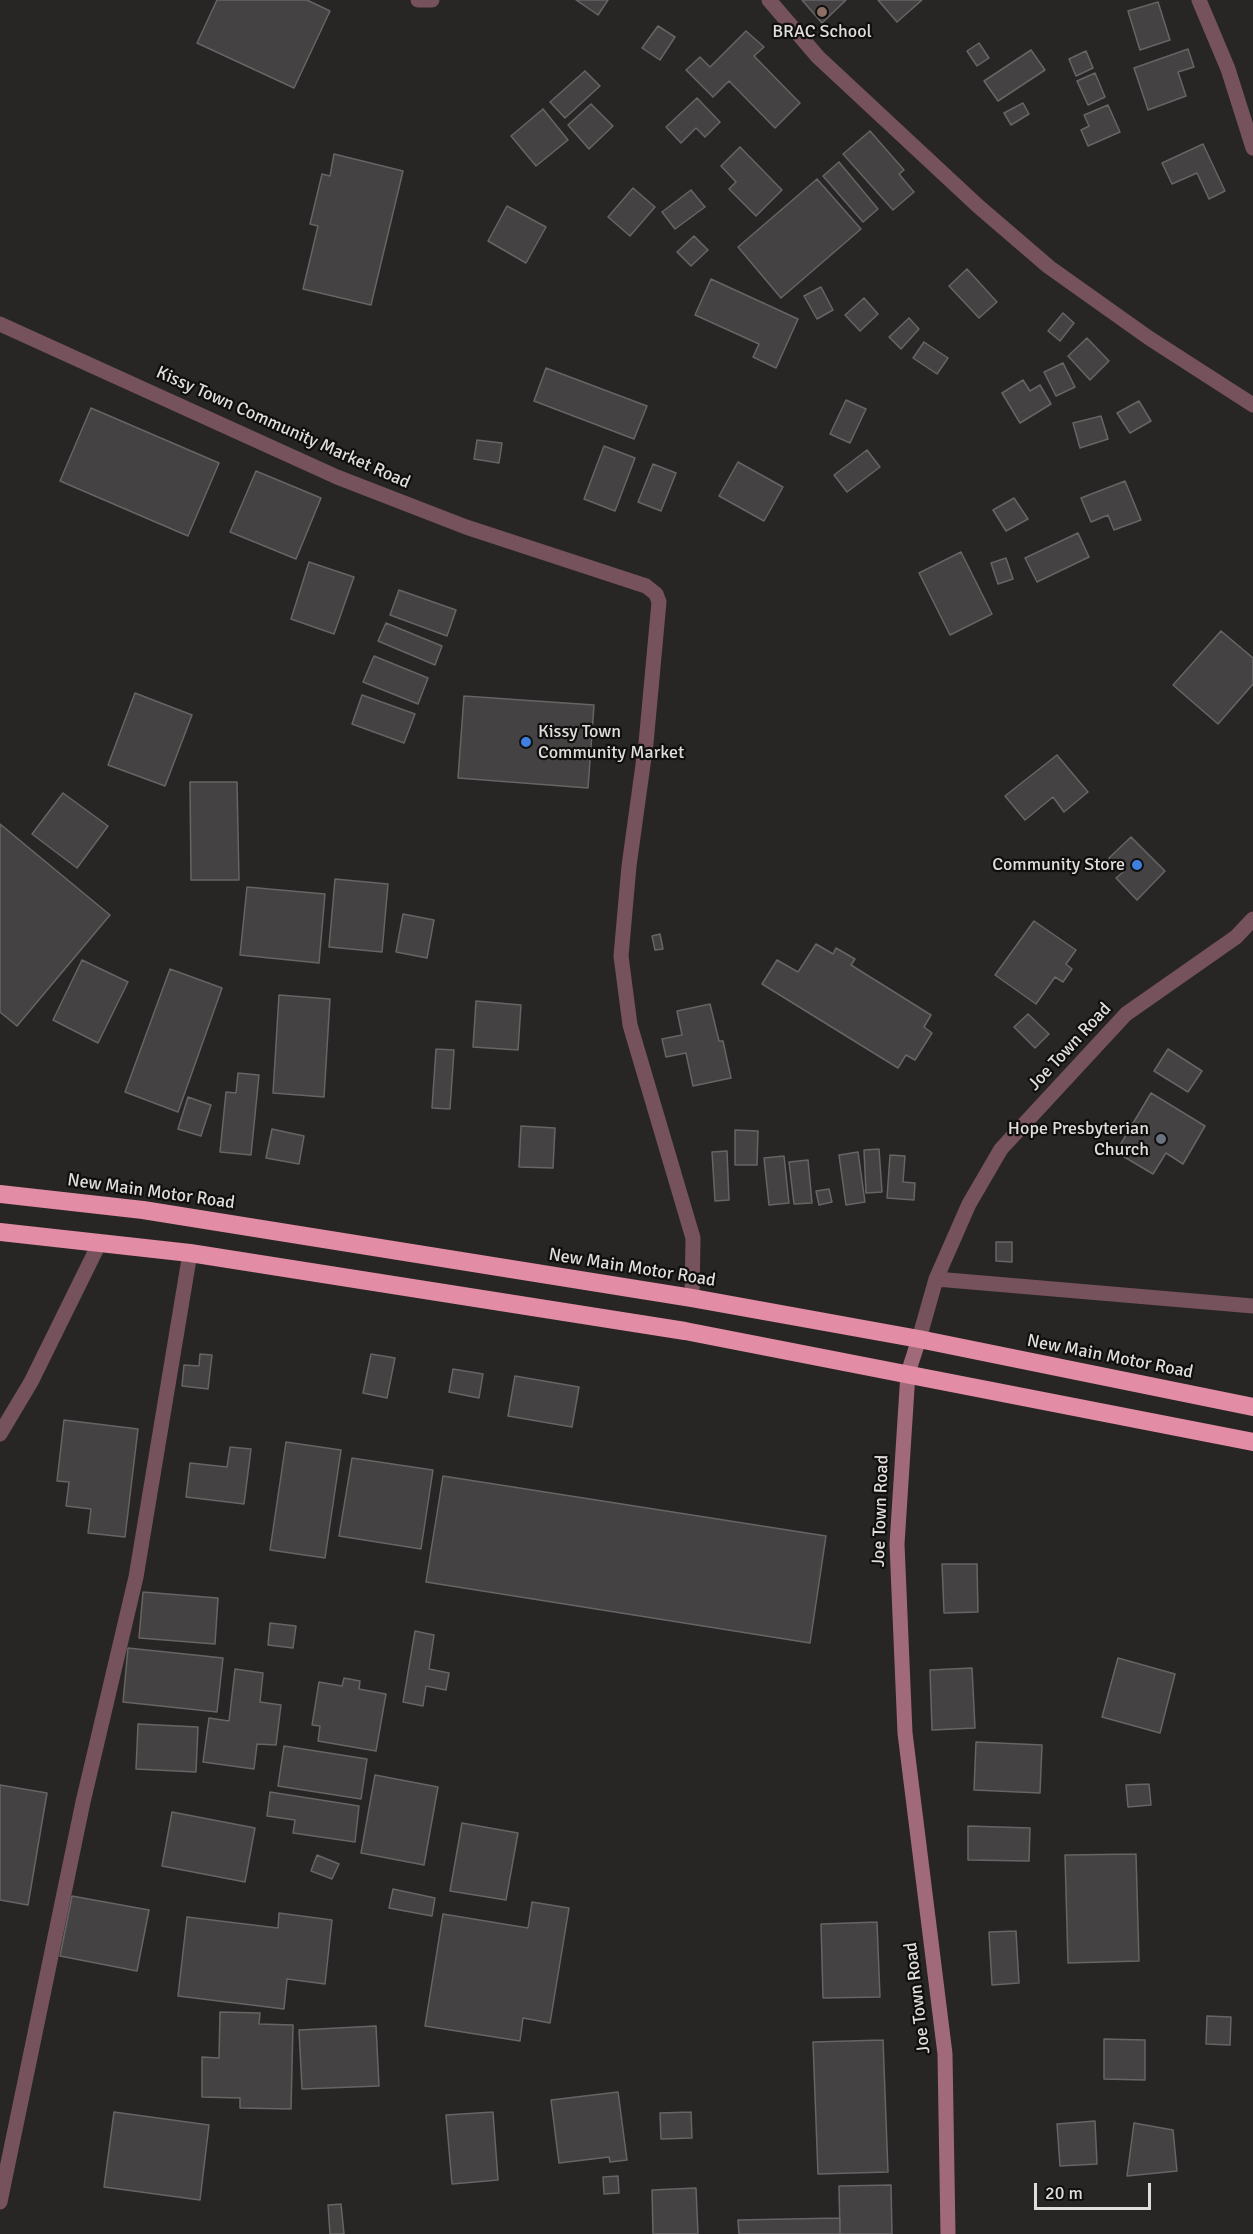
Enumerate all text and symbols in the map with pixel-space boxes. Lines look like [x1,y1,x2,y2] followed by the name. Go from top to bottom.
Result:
[815,5,829,19] marker: BRAC School
[772,21,872,43] place label: BRAC School
[153,362,413,494] street label: Kissy Town Community Market Road
[538,721,684,764] place label: Kissy Town Community Market
[519,735,533,749] marker: Kissy Town Community Market
[992,854,1125,876] place label: Community Store
[1130,858,1144,872] marker: Community Store
[1024,999,1116,1095] street label: Joe Town Road
[1008,1118,1149,1160] place label: Hope Presbyterian Church
[1154,1132,1168,1146] marker: Hope Presbyterian Church
[66,1170,236,1214] street label: New Main Motor Road
[547,1244,717,1292] street label: New Main Motor Road
[1025,1330,1195,1384] street label: New Main Motor Road
[868,1455,894,1567] street label: Joe Town Road
[900,1941,936,2055] street label: Joe Town Road
[1037,2171,1154,2209] scale bar
[1045,2182,1083,2204] text: 20 m

